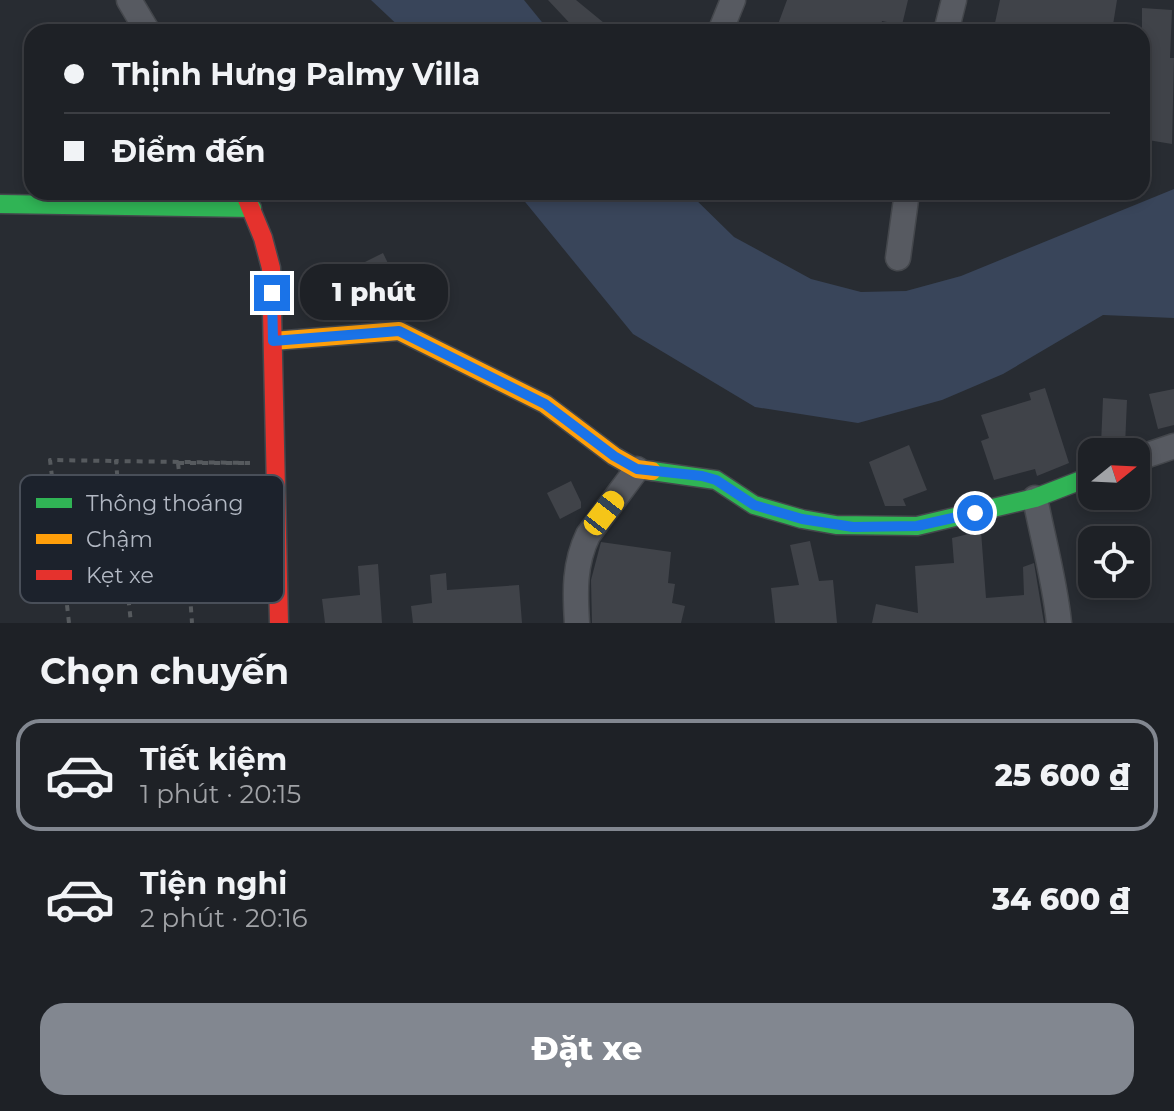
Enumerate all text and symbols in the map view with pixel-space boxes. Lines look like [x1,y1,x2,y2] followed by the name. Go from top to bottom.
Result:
[112,56,480,93] text: Thịnh Hưng Palmy Villa
[112,133,266,170] text: Điểm đến
[300,265,448,321] callout: 1 phút
[254,275,290,311] route end
[332,276,416,308] text: 1 phút
[1078,438,1150,510] north arrow
[1078,438,1150,598] map controls
[20,475,284,603] legend
[580,487,628,539] car
[86,490,243,517] text: Thông thoáng
[957,495,993,531] route start
[86,526,153,553] text: Chậm
[1078,526,1150,598] button: locate
[86,562,154,589] text: Kẹt xe
[40,649,289,693] text: Chọn chuyến
[44,739,116,811] icon: car
[140,741,287,778] text: Tiết kiệm
[995,757,1130,794] text: 25 600 ₫
[140,778,301,810] text: 1 phút · 20:15
[44,863,116,935] icon: car
[140,865,287,902] text: Tiện nghi
[992,881,1130,918] text: 34 600 ₫
[140,902,308,934] text: 2 phút · 20:16
[40,1003,1134,1095] button: Đặt xe

